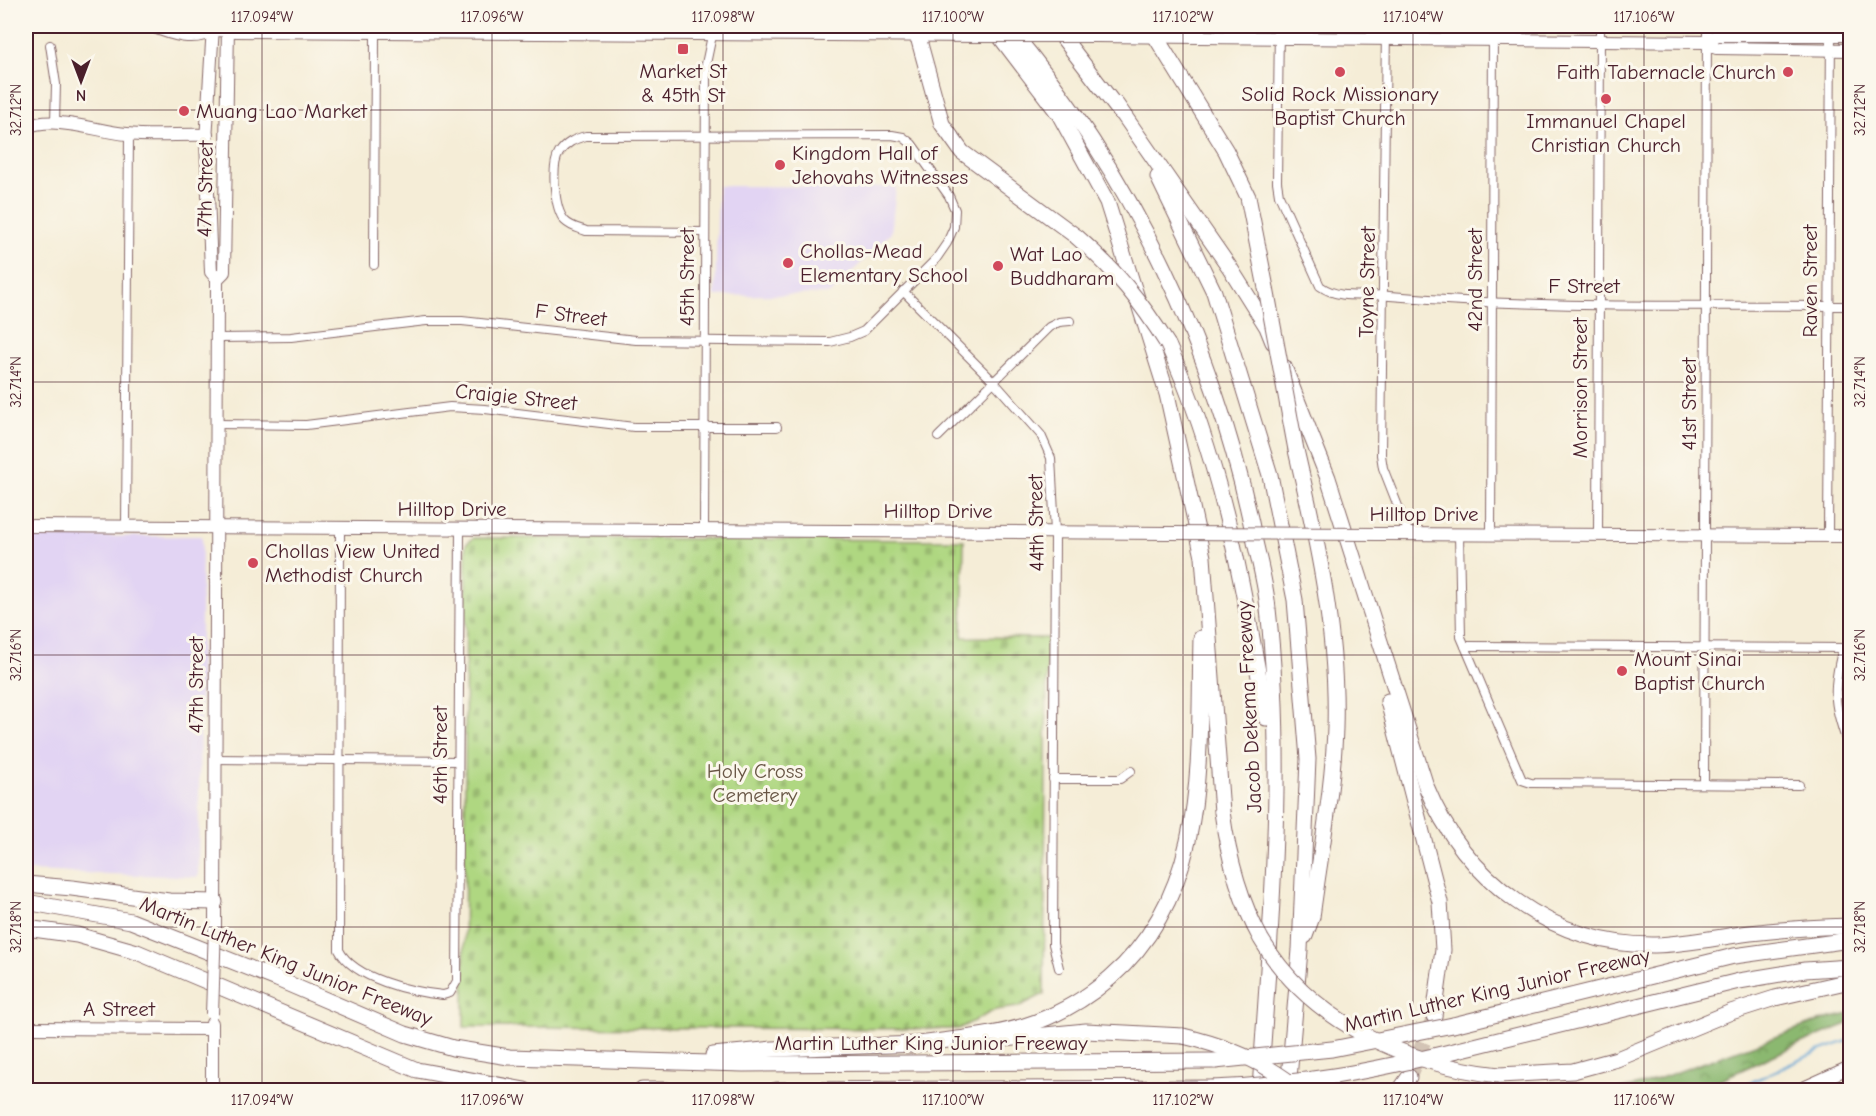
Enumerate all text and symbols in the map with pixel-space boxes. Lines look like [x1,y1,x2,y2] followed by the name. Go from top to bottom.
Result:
[231,8,293,26] text: 117.094°W
[460,8,524,26] text: 117.096°W
[692,8,754,26] text: 117.098°W
[922,8,984,26] text: 117.100°W
[1153,8,1213,26] text: 117.102°W
[1383,8,1443,26] text: 117.104°W
[1613,8,1675,26] text: 117.106°W
[676,42,690,56] marker: Market St & 45th St
[51,51,111,111] north arrow
[639,59,728,107] place label: Market St & 45th St
[1557,60,1776,84] place label: Faith Tabernacle Church
[1333,65,1347,79] marker: Solid Rock Missionary Baptist Church
[1781,65,1795,79] marker: Faith Tabernacle Church
[1242,82,1439,130] place label: Solid Rock Missionary Baptist Church
[7,84,25,136] text: 32.712°N
[1851,84,1869,136] text: 32.712°N
[76,86,86,104] text: N
[1599,92,1613,106] marker: Immanuel Chapel Christian Church
[196,99,368,123] place label: Muang Lao Market
[177,104,191,118] marker: Muang Lao Market
[1526,109,1686,157] place label: Immanuel Chapel Christian Church
[192,139,218,238] street label: 47th Street
[792,141,968,189] place label: Kingdom Hall of Jehovahs Witnesses
[773,158,787,172] marker: Kingdom Hall of Jehovahs Witnesses
[1798,223,1822,338] street label: Raven Street
[1354,225,1380,338] street label: Toyne Street
[675,227,699,326] street label: 45th Street
[1463,227,1487,332] street label: 42nd Street
[800,239,968,287] place label: Chollas-Mead Elementary School
[1010,242,1114,290] place label: Wat Lao Buddharam
[781,256,795,270] marker: Chollas-Mead Elementary School
[991,259,1005,273] marker: Wat Lao Buddharam
[1548,274,1621,298] street label: F Street
[534,299,609,331] street label: F Street
[1568,316,1592,459] street label: Morrison Street
[7,356,25,408] text: 32.714°N
[1851,356,1869,408] text: 32.714°N
[1677,357,1701,450] street label: 41st Street
[454,379,579,415] street label: Craigie Street
[1023,473,1049,572] street label: 44th Street
[397,497,507,521] street label: Hilltop Drive
[883,499,993,523] street label: Hilltop Drive
[1369,502,1479,526] street label: Hilltop Drive
[265,539,440,587] place label: Chollas View United Methodist Church
[246,556,260,570] marker: Chollas View United Methodist Church
[1231,600,1267,814] street label: Jacob Dekema Freeway
[7,629,25,681] text: 32.716°N
[1851,629,1869,681] text: 32.716°N
[184,636,208,733] street label: 47th Street
[1634,647,1765,695] place label: Mount Sinai Baptist Church
[1615,664,1629,678] marker: Mount Sinai Baptist Church
[428,705,452,804] street label: 46th Street
[707,759,803,807] park label: Holy Cross Cemetery
[136,891,436,1031] street label: Martin Luther King Junior Freeway
[7,901,25,953] text: 32.718°N
[1851,901,1869,953] text: 32.718°N
[1342,943,1653,1037] street label: Martin Luther King Junior Freeway
[83,997,156,1021] street label: A Street
[774,1031,1088,1055] street label: Martin Luther King Junior Freeway
[231,1091,293,1109] text: 117.094°W
[460,1091,524,1109] text: 117.096°W
[692,1091,754,1109] text: 117.098°W
[922,1091,984,1109] text: 117.100°W
[1153,1091,1213,1109] text: 117.102°W
[1383,1091,1443,1109] text: 117.104°W
[1613,1091,1675,1109] text: 117.106°W

